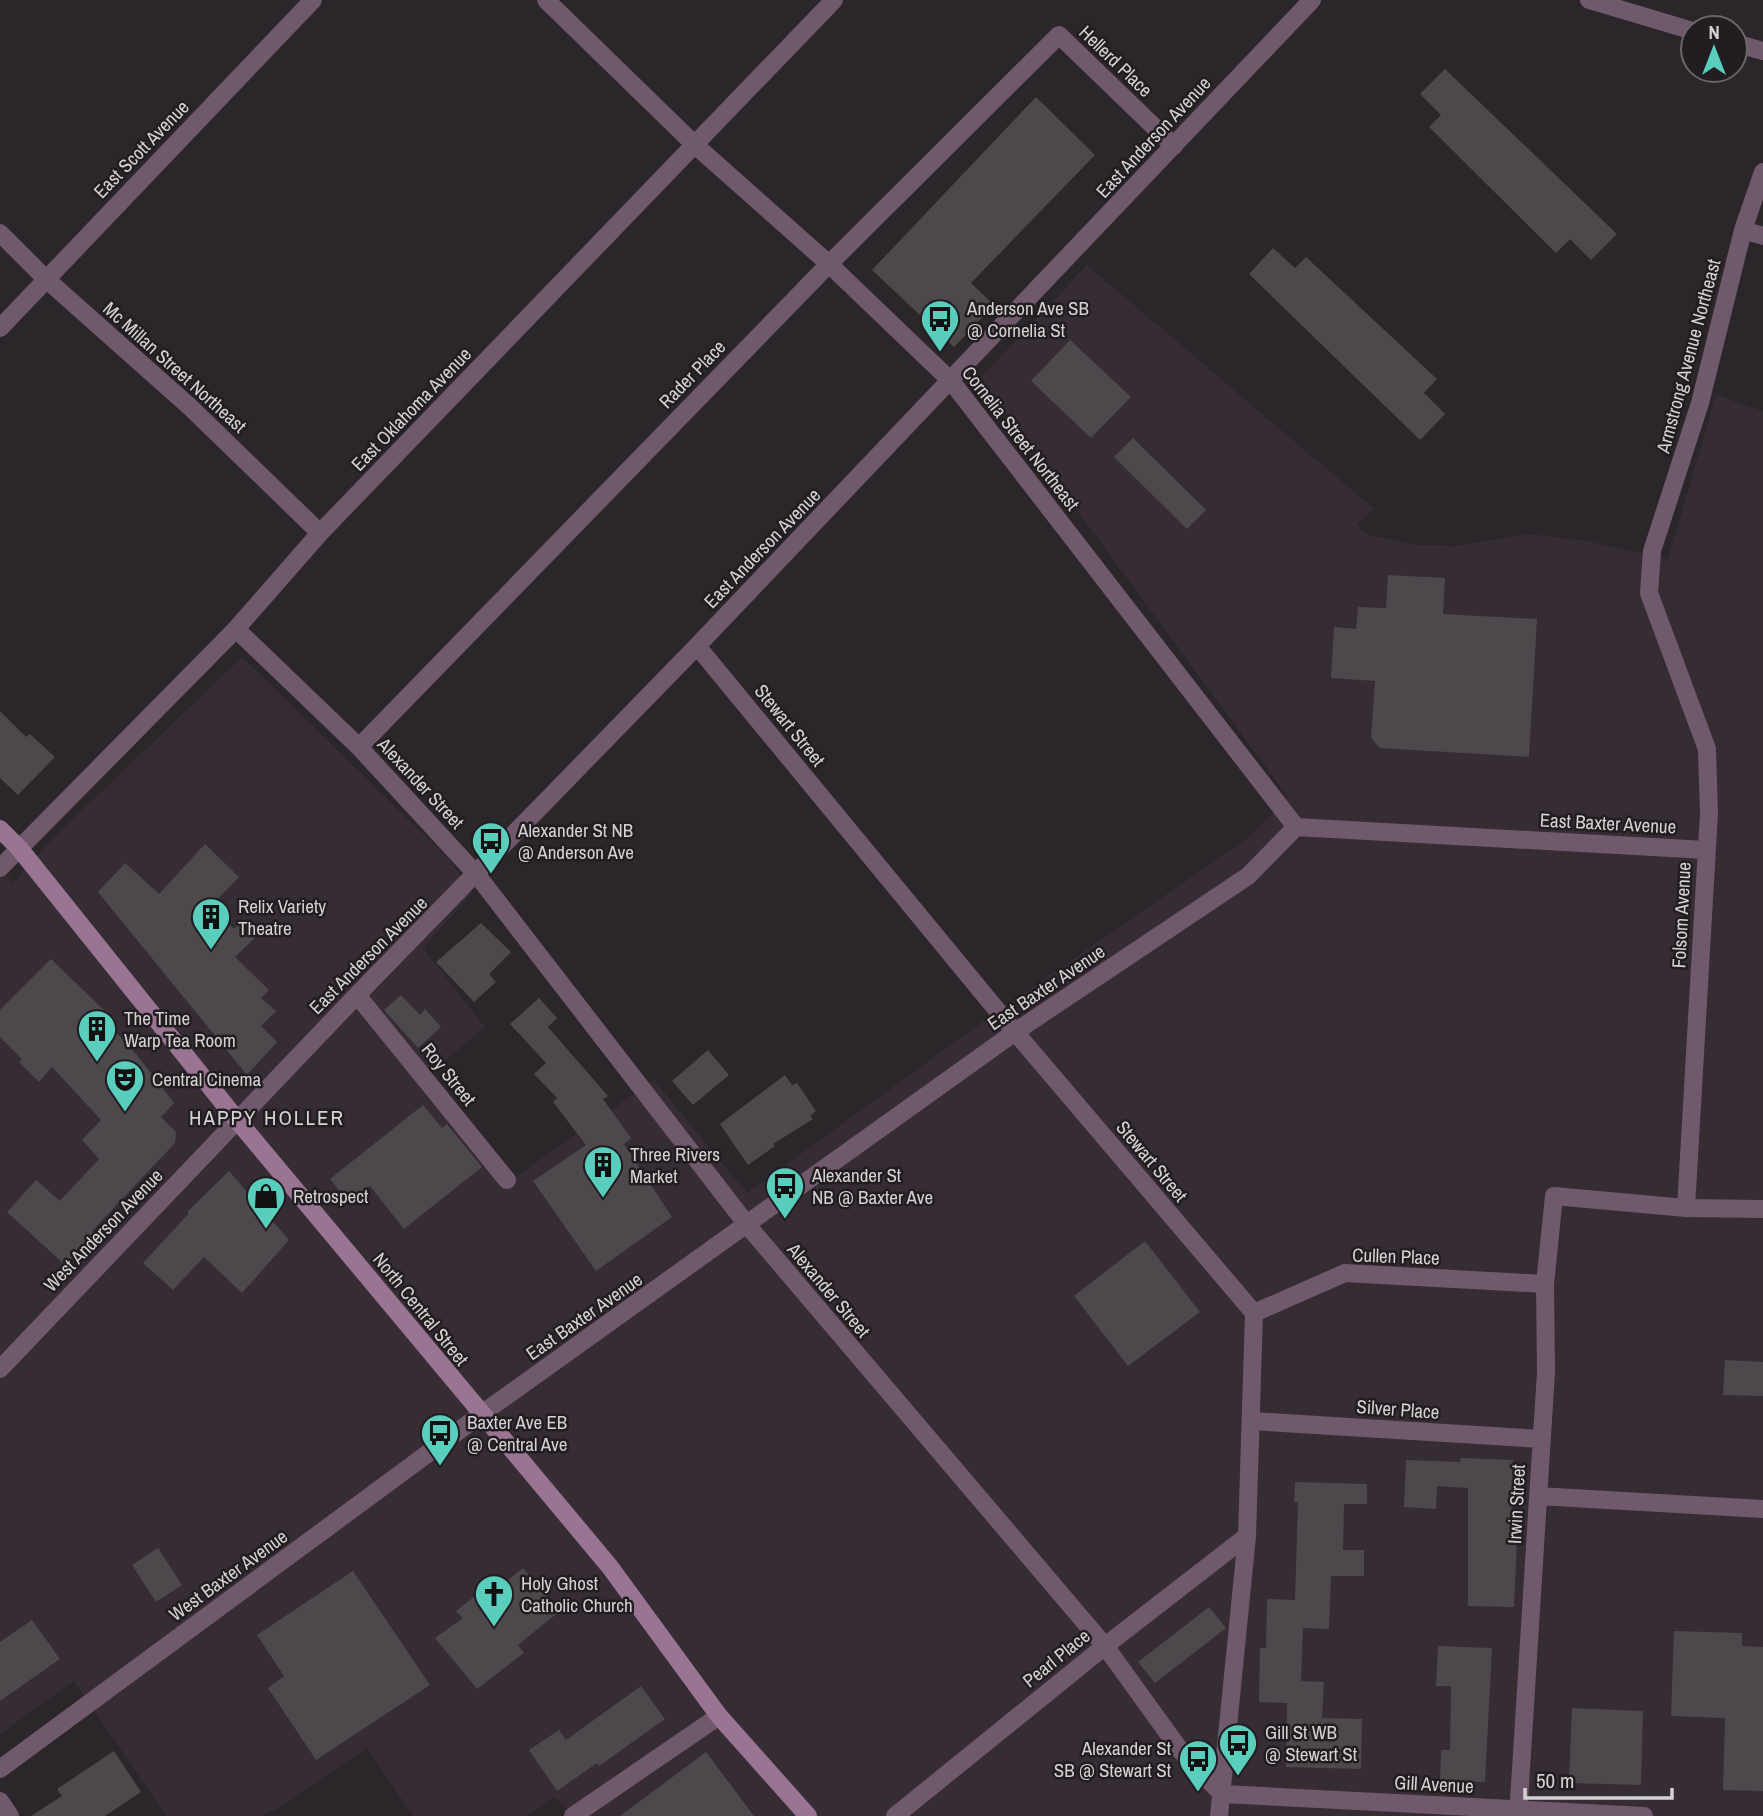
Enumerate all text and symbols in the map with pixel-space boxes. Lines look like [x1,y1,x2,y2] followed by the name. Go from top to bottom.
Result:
[1679,14,1749,84] north arrow
[1074,19,1158,103] street label: Hellerd Place
[1708,19,1720,45] text: N
[1090,71,1216,203] street label: East Anderson Avenue
[88,94,194,204] street label: East Scott Avenue
[1649,256,1727,457] street label: Armstrong Avenue Northeast
[966,295,1089,343] place label: Anderson Ave SB @ Cornelia St
[98,296,253,439] street label: Mc Millan Street Northeast
[919,298,961,353] bus stop icon: Anderson Ave SB @ Cornelia St
[653,334,731,414] street label: Rader Place
[345,341,477,477] street label: East Oklahoma Avenue
[956,360,1086,516] street label: Cornelia Street Northeast
[698,482,826,614] street label: East Anderson Avenue
[749,678,832,772] street label: Stewart Street
[371,731,471,835] street label: Alexander Street
[1539,806,1677,840] street label: East Baxter Avenue
[517,817,634,865] place label: Alexander St NB @ Anderson Ave
[470,820,512,875] bus stop icon: Alexander St NB @ Anderson Ave
[1665,861,1697,969] street label: Folsom Avenue
[303,890,433,1020] street label: East Anderson Avenue
[238,893,326,941] place label: Relix Variety Theatre
[190,896,232,951] building icon: Relix Variety Theatre
[982,938,1110,1036] street label: East Baxter Avenue
[124,1005,236,1053] place label: The Time Warp Tea Room
[76,1008,118,1063] building icon: The Time Warp Tea Room
[416,1037,483,1111] street label: Roy Street
[104,1058,146,1113] theatre icon: Central Cinema
[152,1066,261,1092] place label: Central Cinema
[189,1103,345,1132] district label: HAPPY HOLLER
[1110,1115,1194,1208] street label: Stewart Street
[630,1141,720,1189] place label: Three Rivers Market
[582,1144,624,1199] building icon: Three Rivers Market
[811,1162,933,1210] place label: Alexander St NB @ Baxter Ave
[38,1163,168,1297] street label: West Anderson Avenue
[764,1165,806,1220] bus stop icon: Alexander St NB @ Baxter Ave
[245,1175,287,1230] shop icon: Retrospect
[293,1183,369,1209] place label: Retrospect
[781,1236,877,1343] street label: Alexander Street
[1352,1241,1440,1271] street label: Cullen Place
[367,1247,475,1372] street label: North Central Street
[521,1266,647,1366] street label: East Baxter Avenue
[1356,1393,1440,1425] street label: Silver Place
[467,1409,567,1457] place label: Baxter Ave EB @ Central Ave
[419,1412,461,1467] bus stop icon: Baxter Ave EB @ Central Ave
[1501,1463,1531,1544] street label: Irwin Street
[163,1523,293,1627] street label: West Baxter Avenue
[521,1570,633,1618] place label: Holy Ghost Catholic Church
[473,1573,515,1628] church icon: Holy Ghost Catholic Church
[1017,1623,1095,1693] street label: Pearl Place
[1265,1719,1358,1767] place label: Gill St WB @ Stewart St
[1217,1722,1259,1777] bus stop icon: Gill St WB @ Stewart St
[1054,1735,1172,1783] place label: Alexander St SB @ Stewart St
[1177,1738,1219,1793] bus stop icon: Alexander St SB @ Stewart St
[1525,1756,1672,1800] scale bar
[1536,1766,1574,1795] text: 50 m
[1394,1769,1474,1799] street label: Gill Avenue

